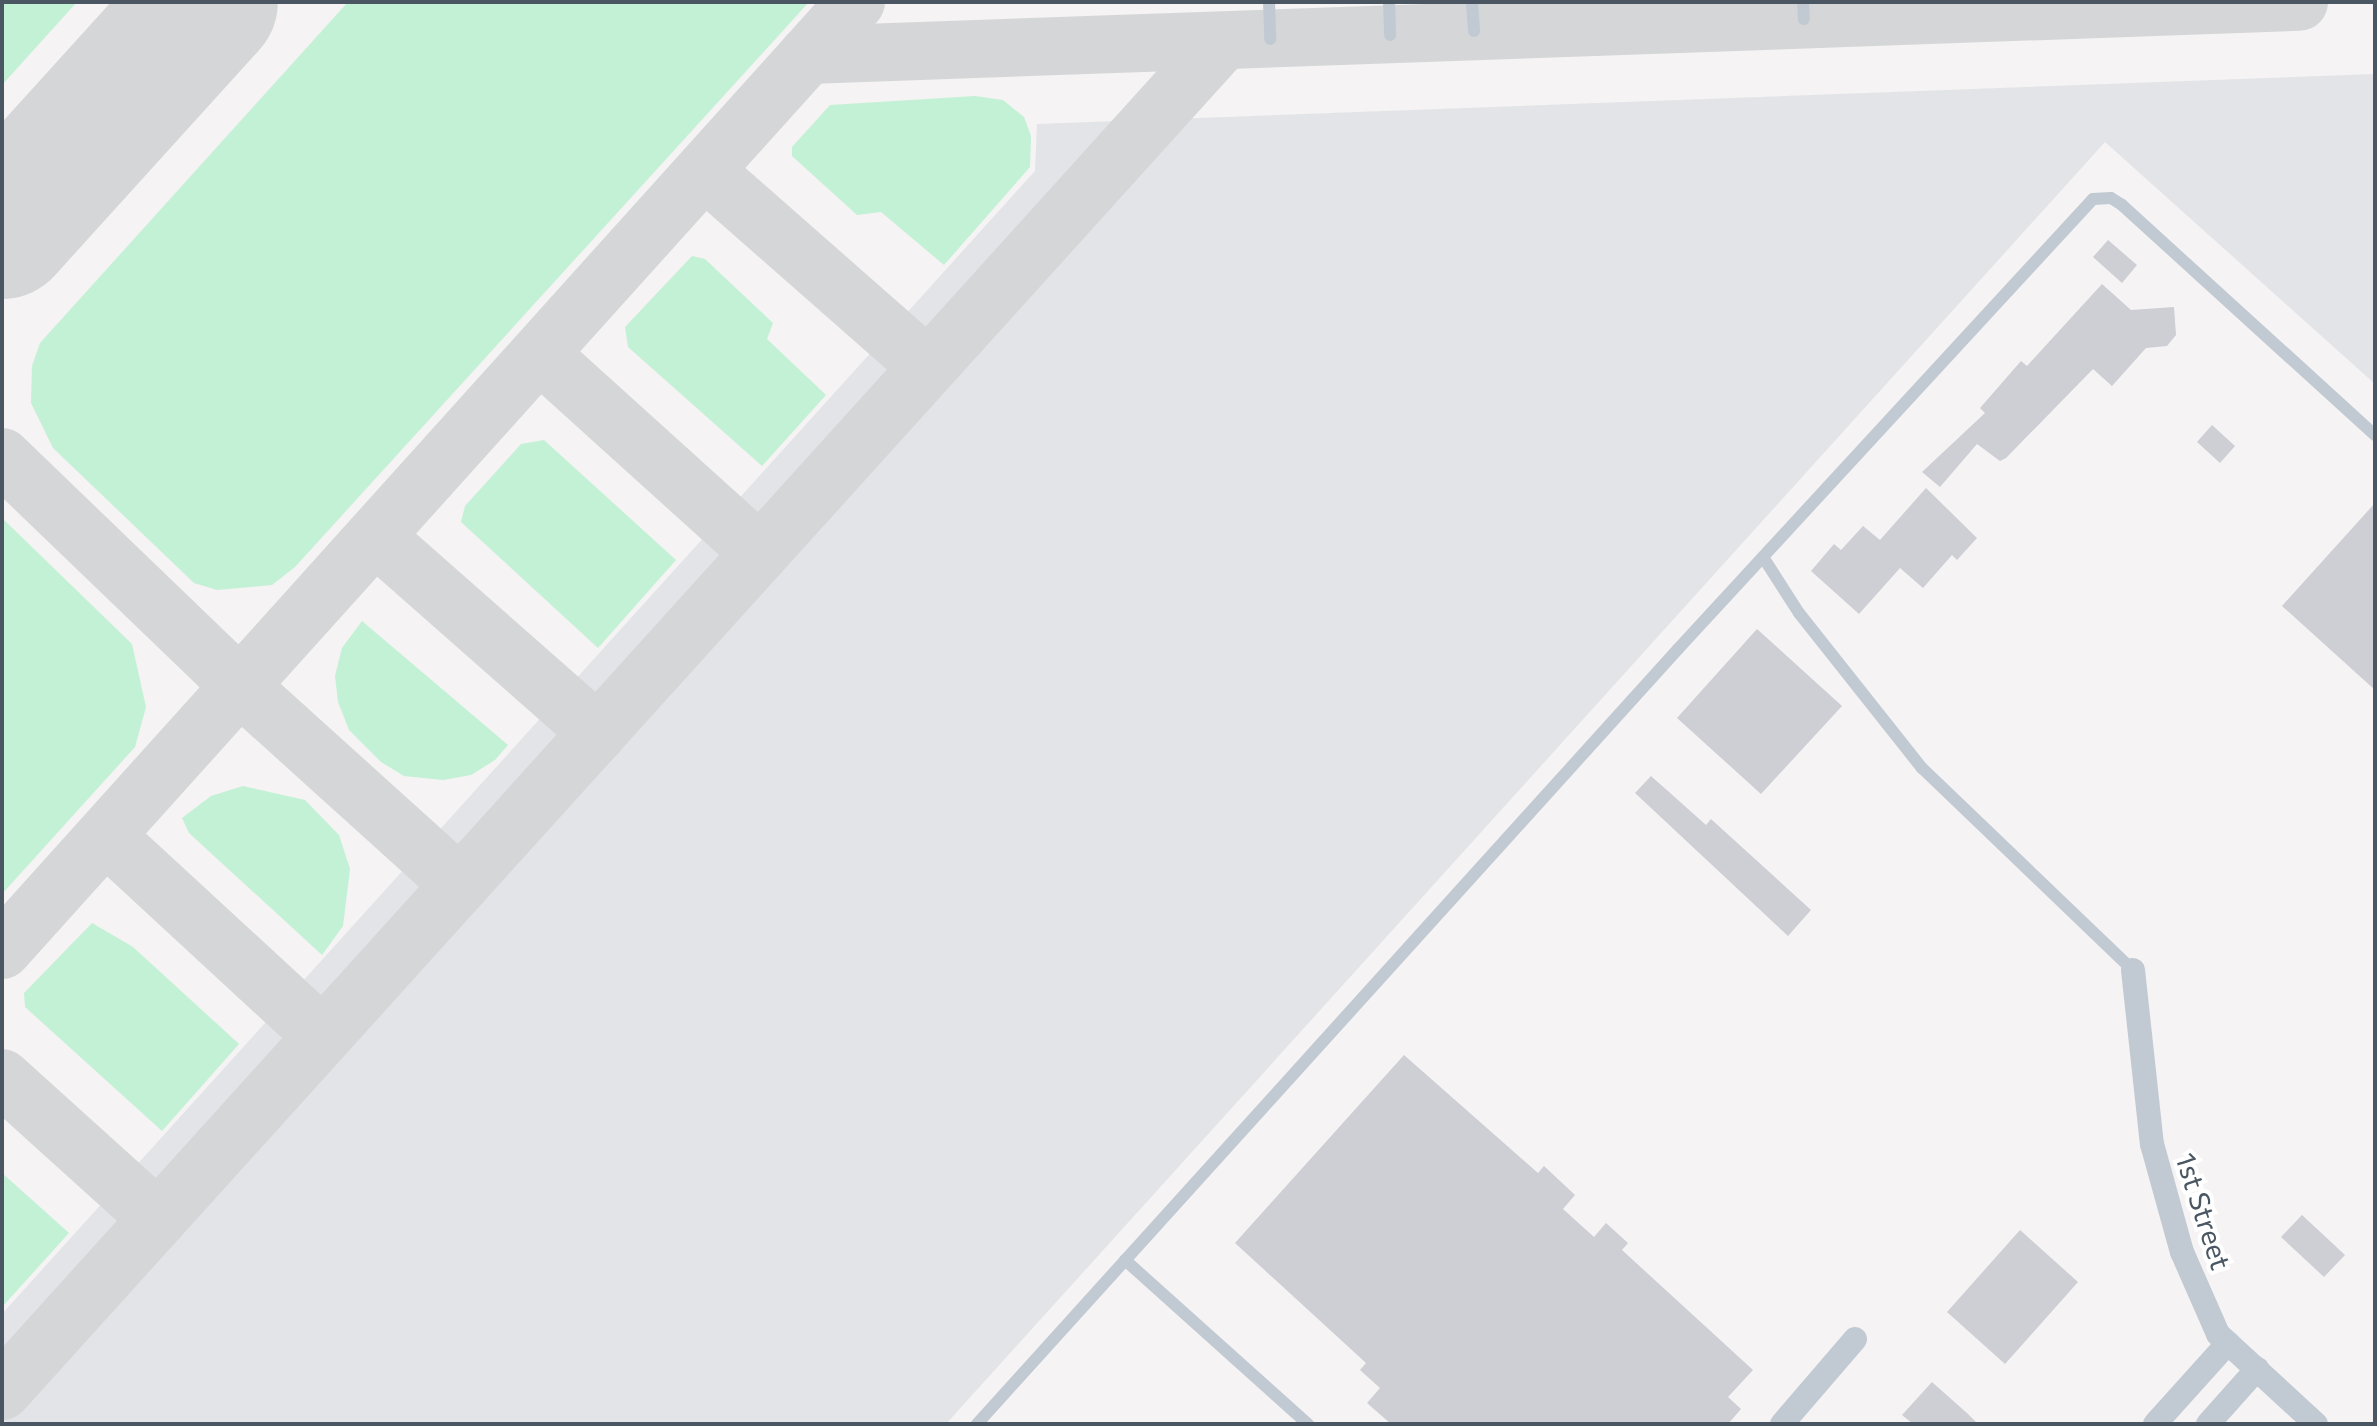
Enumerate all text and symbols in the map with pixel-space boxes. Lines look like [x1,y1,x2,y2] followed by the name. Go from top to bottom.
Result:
[2169,1148,2239,1274] street label: 1st Street

